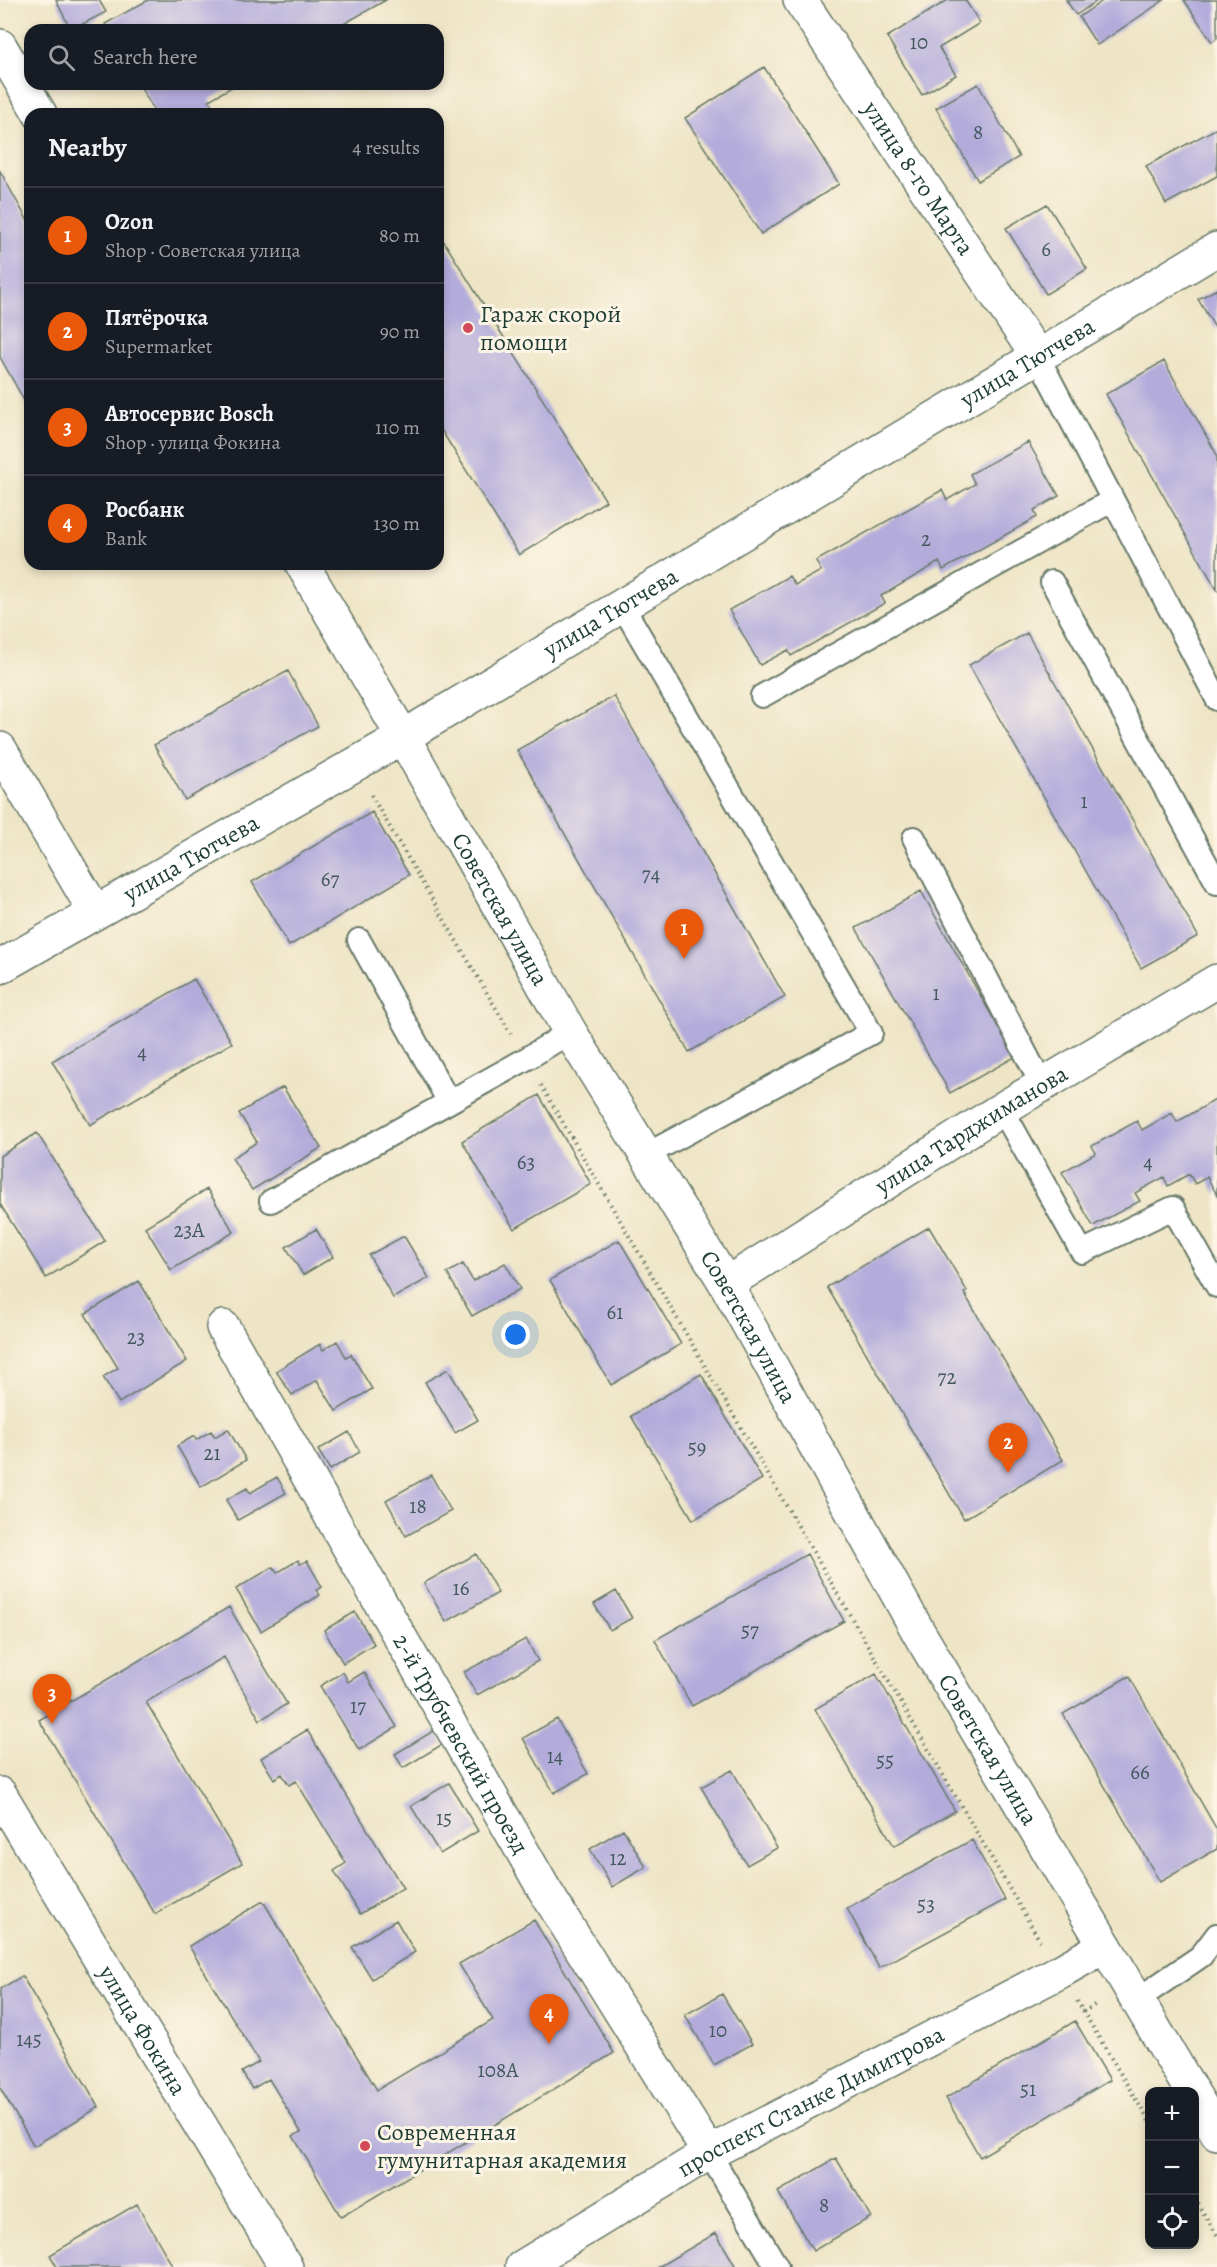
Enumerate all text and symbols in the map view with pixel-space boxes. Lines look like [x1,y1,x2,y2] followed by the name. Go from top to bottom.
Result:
[24,24,444,90] search box
[910,28,928,56] house number: 10
[45,41,78,74] icon: search
[93,42,198,72] text: Search here
[855,94,982,262] street label: улица 8-го Марта
[973,118,983,146] house number: 8
[48,130,127,165] text: Nearby
[352,134,420,161] text: 4 results
[105,207,154,237] text: Ozon
[64,222,71,249] text: 1
[379,222,420,249] text: 80 m
[1041,235,1051,263] house number: 6
[105,237,301,264] text: Shop · Советская улица
[480,298,621,358] place label: Гараж скорой помощи
[105,303,208,333] text: Пятёрочка
[953,310,1101,416] street label: улица Тютчева
[63,318,72,345] text: 2
[380,318,420,345] text: 90 m
[461,321,475,335] marker: Гараж скорой помощи
[105,333,212,360] text: Supermarket
[105,399,274,429] text: Автосервис Bosch
[63,414,72,441] text: 3
[375,414,420,441] text: 110 m
[105,429,281,456] text: Shop · улица Фокина
[105,495,184,525] text: Росбанк
[63,510,72,537] text: 4
[374,510,420,537] text: 130 m
[105,525,147,552] text: Bank
[921,525,931,553] house number: 2
[536,560,684,666] street label: улица Тютчева
[1080,787,1088,815] house number: 1
[116,806,265,910] street label: улица Тютчева
[444,827,556,991] street label: Советская улица
[642,860,660,888] house number: 74
[321,865,339,893] house number: 67
[664,910,704,959] pin: 1
[932,979,940,1007] house number: 1
[137,1038,147,1066] house number: 4
[868,1057,1074,1202] street label: улица Тарджиманова
[517,1148,535,1176] house number: 63
[1143,1148,1153,1176] house number: 4
[174,1216,205,1244] house number: 23А
[693,1244,805,1409] street label: Советская улица
[607,1298,623,1326] house number: 61
[501,1320,530,1349] your location
[127,1323,145,1351] house number: 23
[938,1363,956,1391] house number: 72
[988,1424,1028,1473] pin: 2
[688,1433,706,1461] house number: 59
[203,1439,221,1467] house number: 21
[409,1492,427,1520] house number: 18
[453,1574,470,1602] house number: 16
[741,1616,759,1644] house number: 57
[386,1628,537,1860] street label: 2-й Трубчевский проезд
[931,1668,1046,1831] street label: Советская улица
[32,1674,72,1724] pin: 3
[350,1692,366,1720] house number: 17
[547,1742,563,1770] house number: 14
[876,1746,894,1774] house number: 55
[1130,1758,1150,1786] house number: 66
[436,1804,452,1832] house number: 15
[609,1844,627,1872] house number: 12
[917,1890,935,1918] house number: 53
[91,1958,194,2101] street label: улица Фокина
[530,1994,568,2044] pin: 4
[709,2016,727,2044] house number: 10
[671,2018,950,2185] street label: проспект Станке Димитрова
[16,2025,42,2053] house number: 145
[478,2056,519,2084] house number: 108А
[1020,2075,1036,2103] house number: 51
[1145,2087,1199,2249] map controls
[1145,2087,1199,2141] button: +
[377,2116,627,2176] place label: Современная гумунитарная академия
[358,2139,372,2153] marker: Современная гумунитарная академия
[1145,2141,1199,2195] button: −
[819,2191,829,2219] house number: 8
[1145,2195,1199,2249] button: locate

